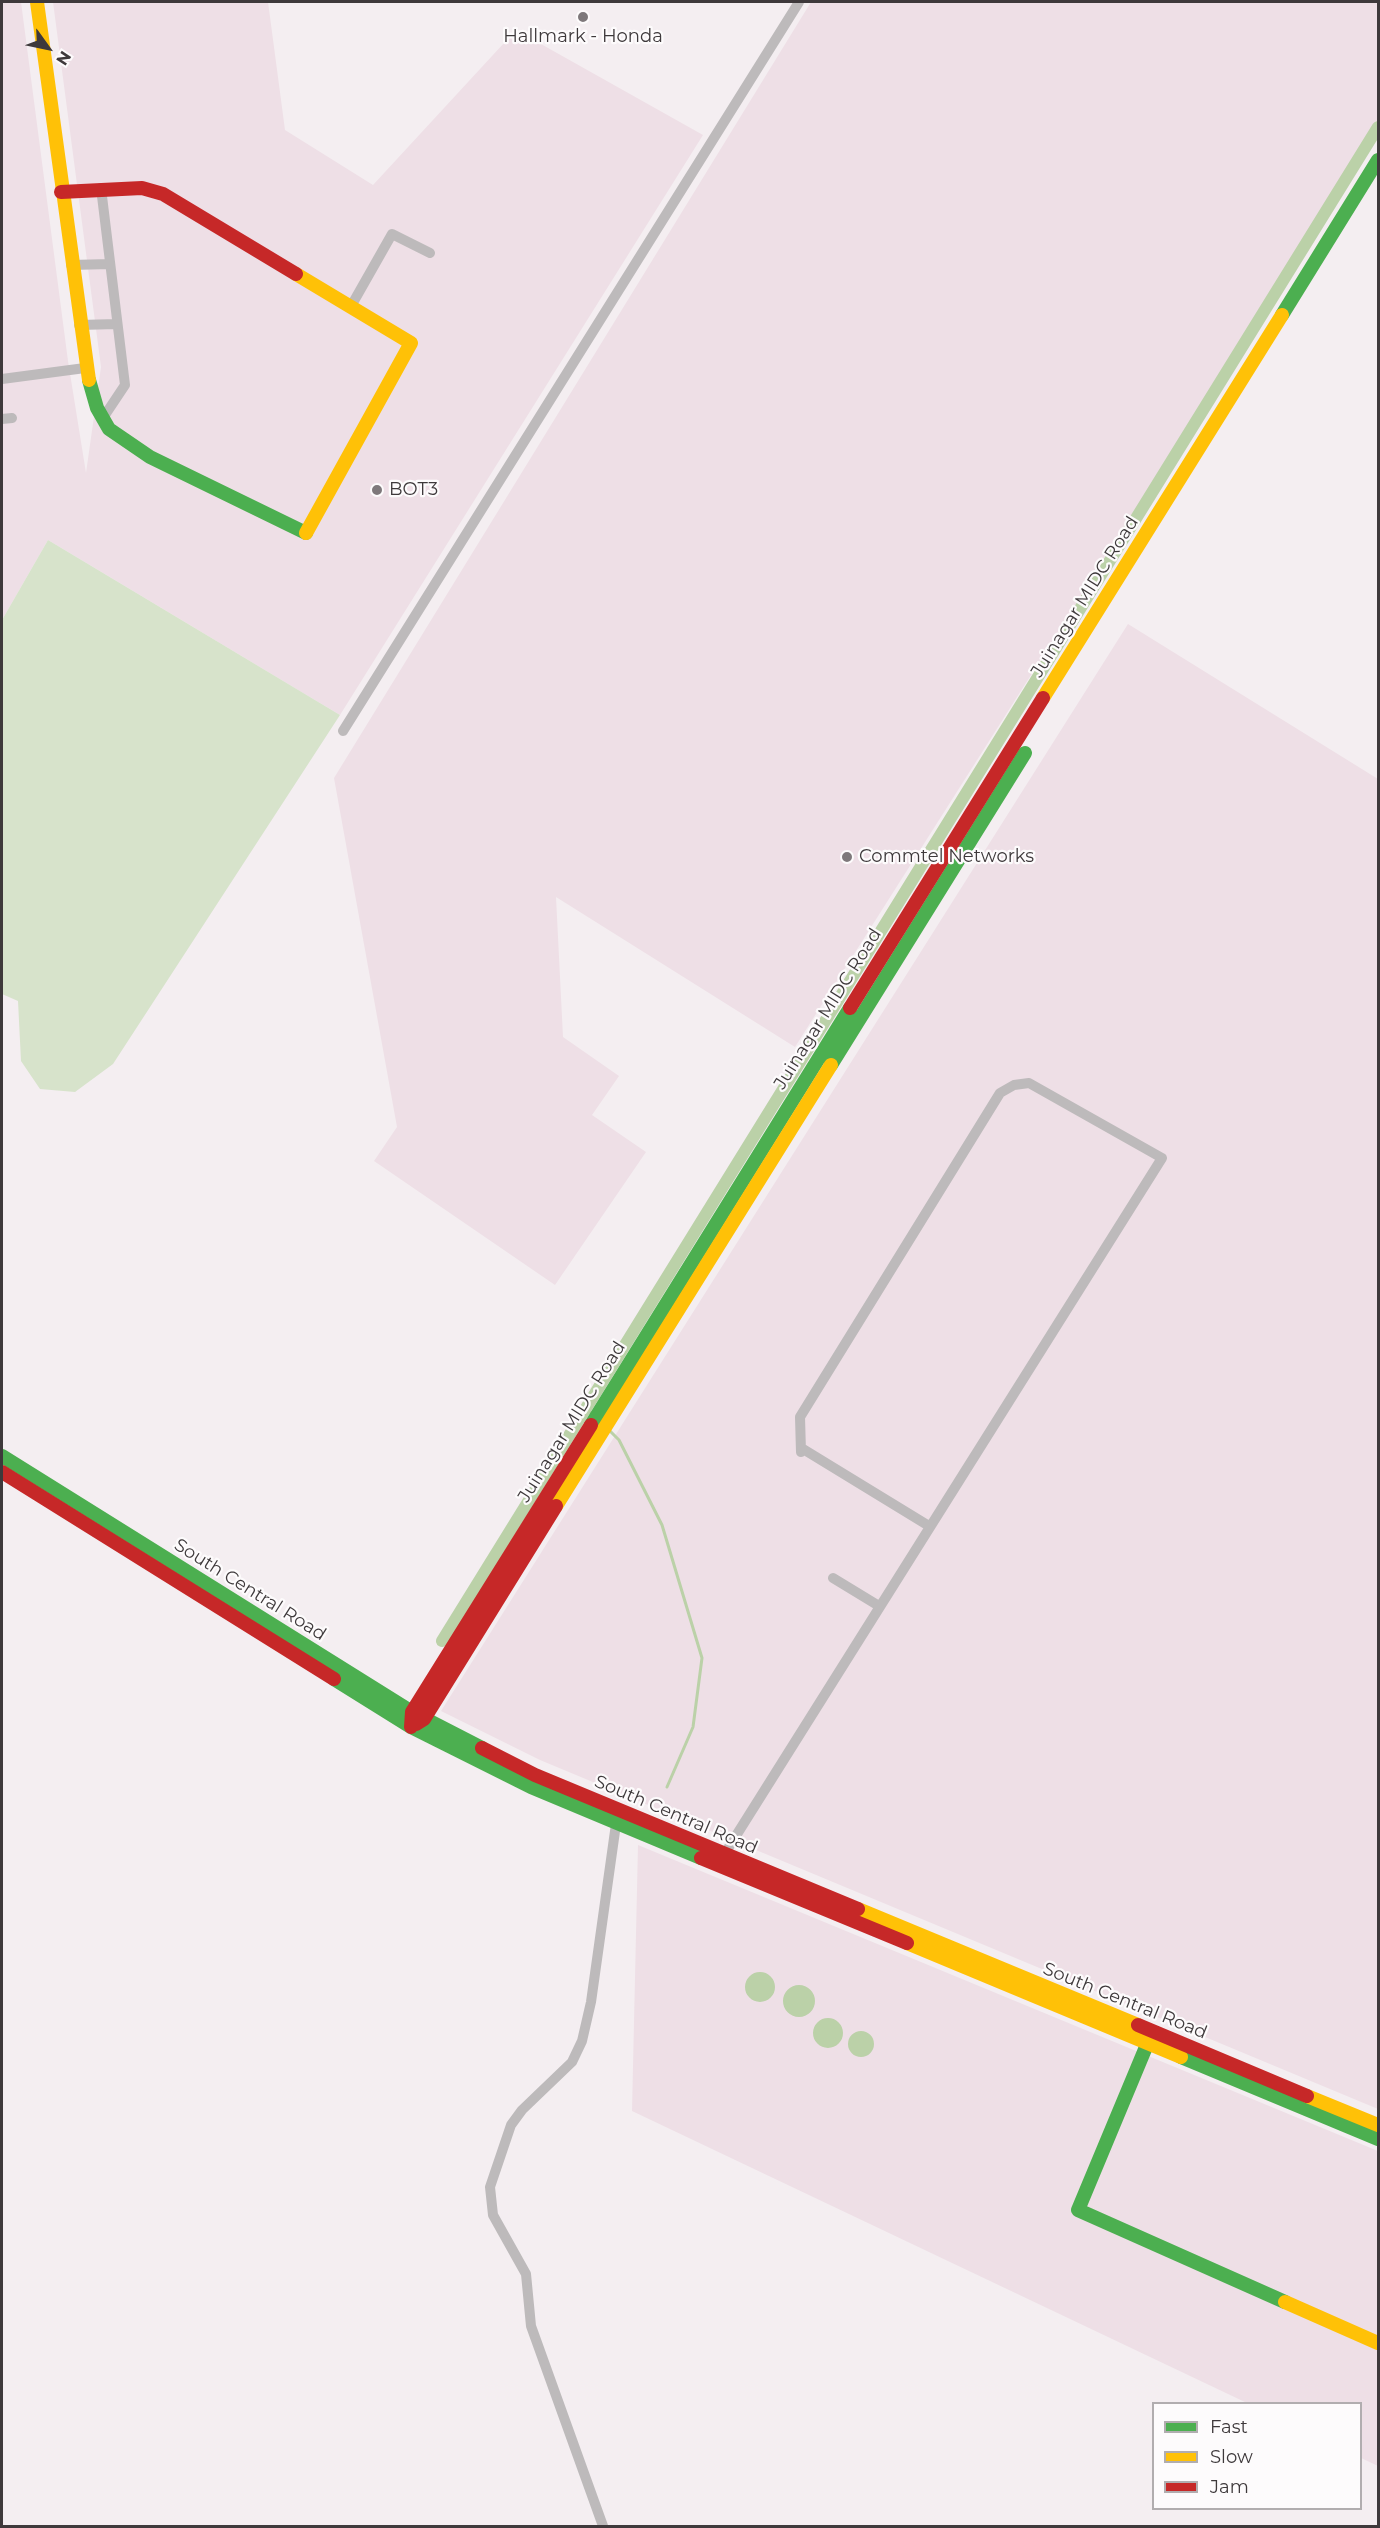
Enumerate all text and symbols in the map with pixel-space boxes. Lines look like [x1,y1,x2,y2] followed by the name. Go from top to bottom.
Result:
[576,10,590,24] marker: Hallmark - Honda
[18,18,78,78] north arrow
[503,26,663,48] place label: Hallmark - Honda
[52,47,75,69] text: N
[389,479,438,501] place label: BOT3
[370,483,384,497] marker: BOT3
[1027,513,1143,681] street label: Juinagar MIDC Road
[859,846,1034,868] place label: Commtel Networks
[840,850,854,864] marker: Commtel Networks
[770,925,886,1093] street label: Juinagar MIDC Road
[514,1338,630,1506] street label: Juinagar MIDC Road
[170,1534,330,1646] street label: South Central Road
[591,1771,761,1859] street label: South Central Road
[1040,1958,1210,2044] street label: South Central Road
[1152,2402,1362,2510] legend
[1210,2416,1248,2438] text: Fast
[1210,2446,1253,2468] text: Slow
[1210,2476,1249,2498] text: Jam

